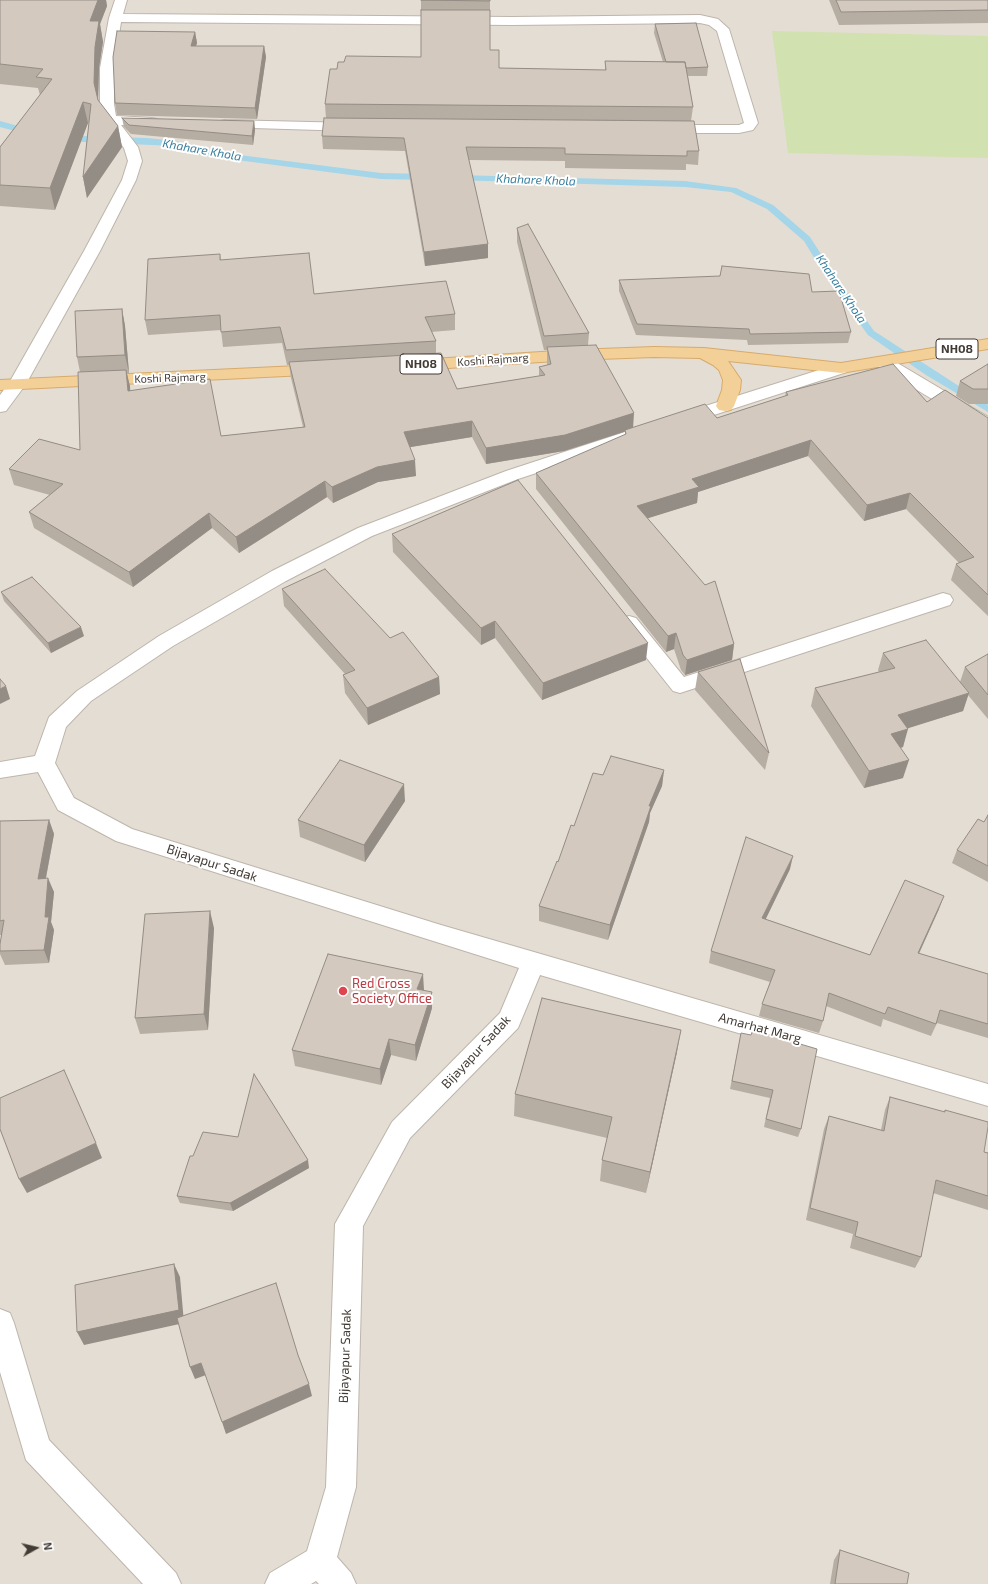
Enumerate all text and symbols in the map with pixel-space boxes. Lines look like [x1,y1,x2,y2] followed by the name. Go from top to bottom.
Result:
[161,136,243,164] water label: Khahare Khola
[496,171,576,189] water label: Khahare Khola
[813,252,869,326] water label: Khahare Khola
[936,339,978,359] road number: NH08
[457,351,529,369] street label: Koshi Rajmarg
[400,354,442,374] road number: NH08
[134,370,206,386] street label: Koshi Rajmarg
[165,841,259,885] street label: Bijayapur Sadak
[352,976,432,1007] place label: Red Cross Society Office
[337,985,349,997] marker: Red Cross Society Office
[717,1009,803,1047] street label: Amarhat Marg
[438,1012,514,1092] street label: Bijayapur Sadak
[336,1309,354,1403] street label: Bijayapur Sadak
[16,1528,56,1568] north arrow
[41,1541,55,1551] text: N

